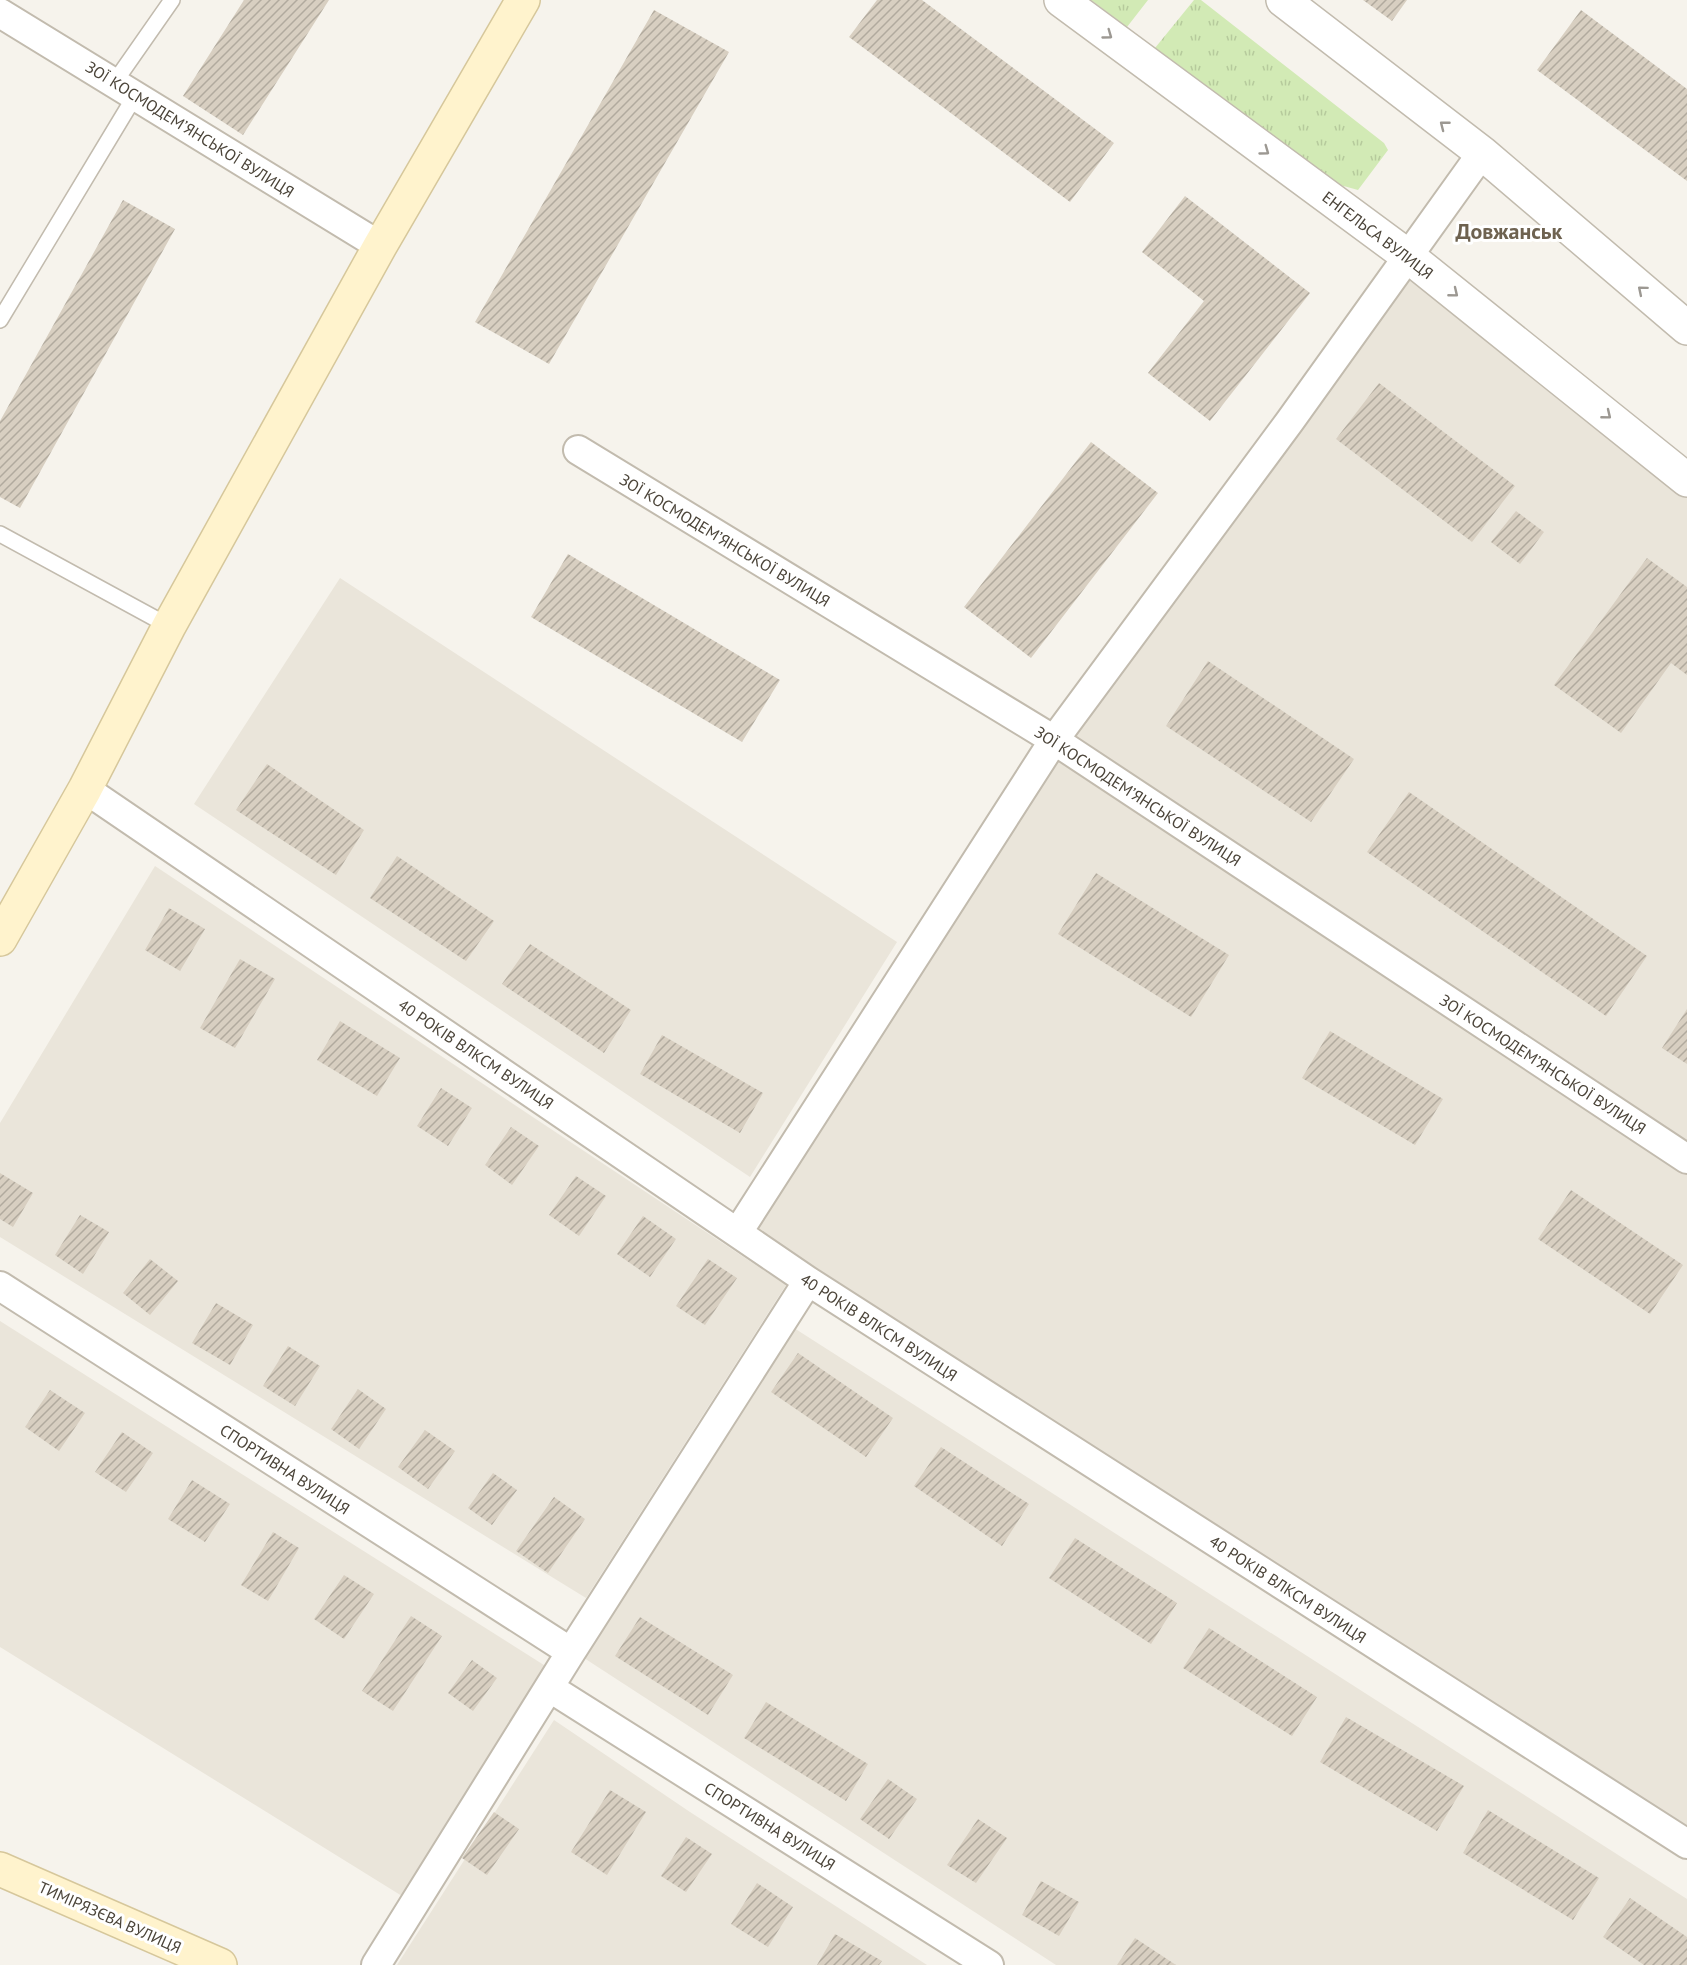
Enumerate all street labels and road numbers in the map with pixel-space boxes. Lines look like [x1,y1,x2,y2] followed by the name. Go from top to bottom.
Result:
[82,56,298,202] street label: ЗОЇ КОСМОДЕМ’ЯНСЬКОЇ ВУЛИЦЯ
[1318,187,1438,283] street label: ЕНГЕЛЬСА ВУЛИЦЯ
[616,469,834,611] street label: ЗОЇ КОСМОДЕМ’ЯНСЬКОЇ ВУЛИЦЯ
[1031,722,1245,870] street label: ЗОЇ КОСМОДЕМ’ЯНСЬКОЇ ВУЛИЦЯ
[1436,990,1650,1138] street label: ЗОЇ КОСМОДЕМ’ЯНСЬКОЇ ВУЛИЦЯ
[395,995,557,1113] street label: 40 РОКІВ ВЛКСМ ВУЛИЦЯ
[797,1269,961,1385] street label: 40 РОКІВ ВЛКСМ ВУЛИЦЯ
[216,1420,354,1518] street label: СПОРТИВНА ВУЛИЦЯ
[1206,1531,1370,1647] street label: 40 РОКІВ ВЛКСМ ВУЛИЦЯ
[701,1778,839,1874] street label: СПОРТИВНА ВУЛИЦЯ
[36,1877,184,1957] street label: ТИМІРЯЗЄВА ВУЛИЦЯ

